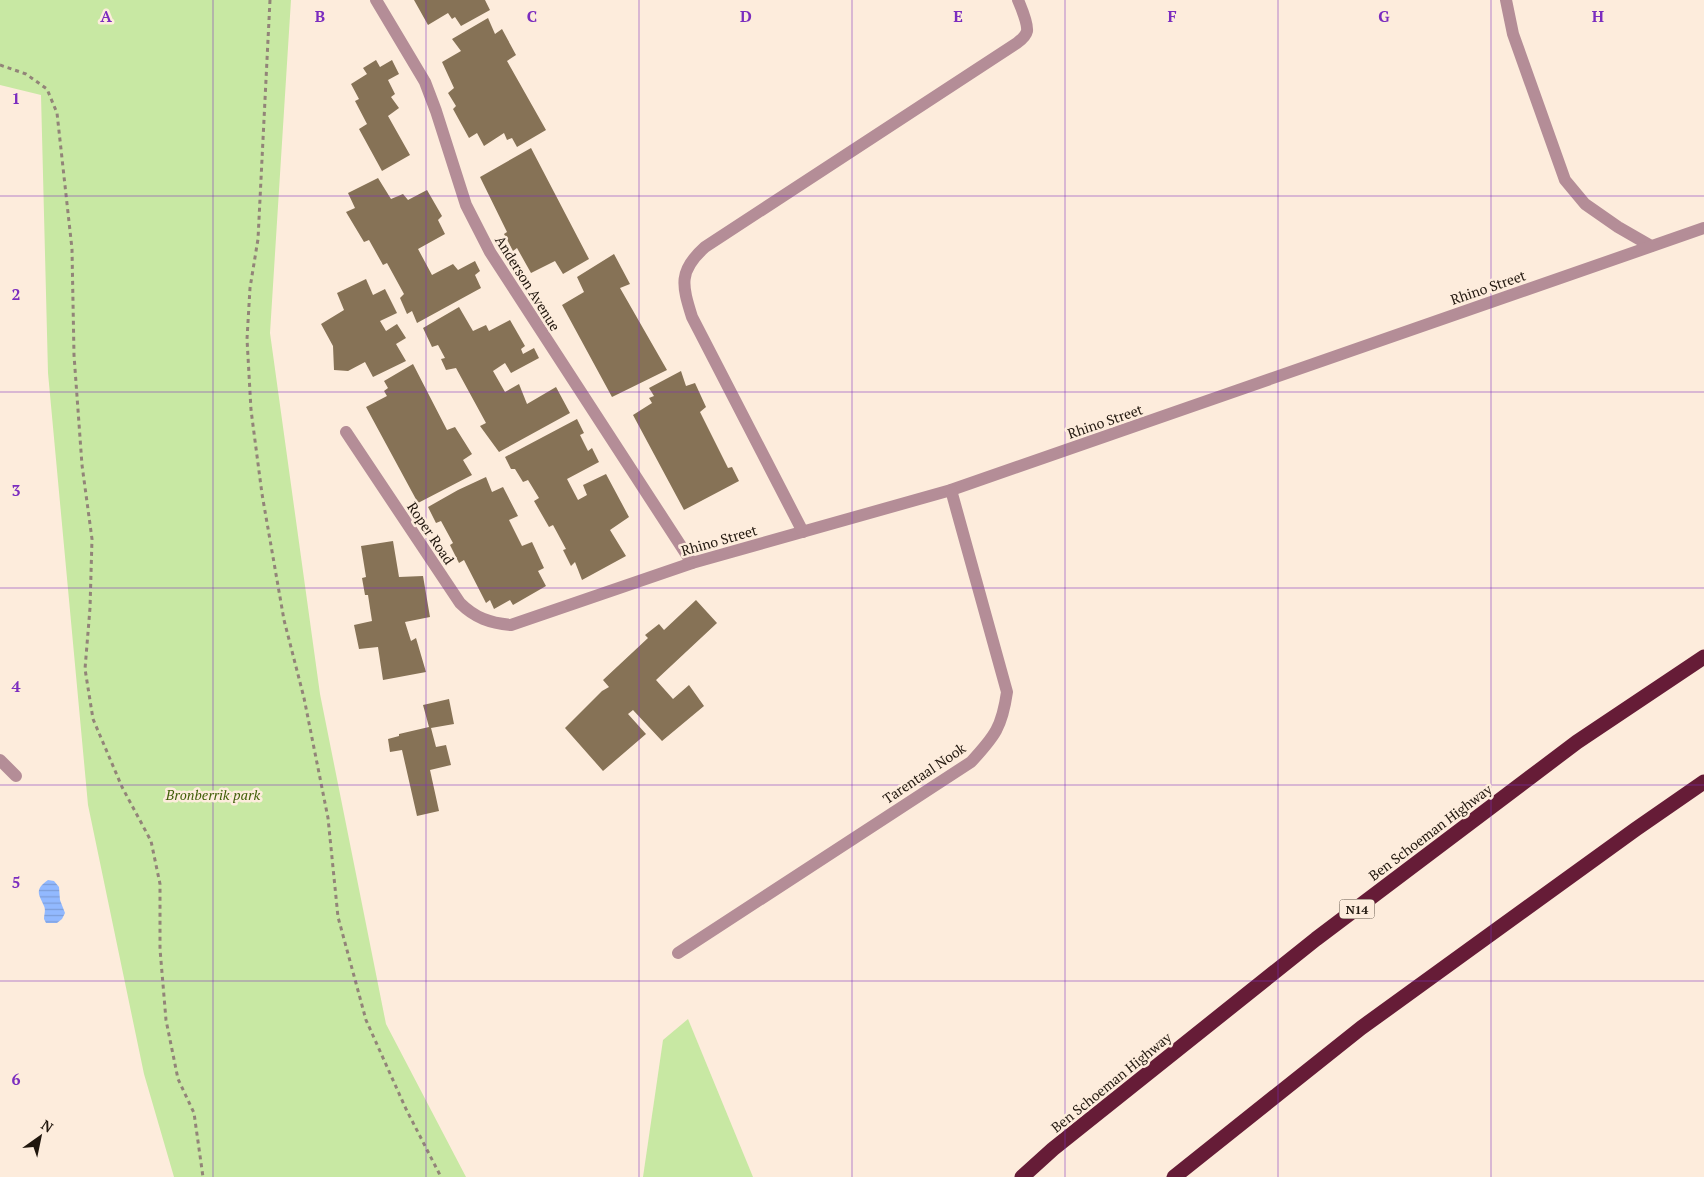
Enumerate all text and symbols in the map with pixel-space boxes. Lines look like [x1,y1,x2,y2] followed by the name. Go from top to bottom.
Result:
[100,5,112,27] text: A
[315,5,325,27] text: B
[527,5,537,27] text: C
[740,5,752,27] text: D
[953,5,963,27] text: E
[1167,5,1177,27] text: F
[1378,5,1390,27] text: G
[1592,5,1604,27] text: H
[11,87,21,109] text: 1
[491,232,565,334] street label: Anderson Avenue
[1448,265,1529,309] street label: Rhino Street
[11,283,21,305] text: 2
[1065,399,1146,443] street label: Rhino Street
[11,479,21,501] text: 3
[403,498,459,568] street label: Roper Road
[679,520,760,560] street label: Rhino Street
[11,675,21,697] text: 4
[879,738,970,808] street label: Tarentaal Nook
[1365,779,1496,885] street label: Ben Schoeman Highway
[165,785,260,804] park label: Bronberrik park
[11,871,21,893] text: 5
[1340,900,1374,919] road number: N14
[1047,1027,1176,1136] street label: Ben Schoeman Highway
[11,1068,21,1090] text: 6
[15,1112,65,1162] north arrow
[38,1115,57,1137] text: N

